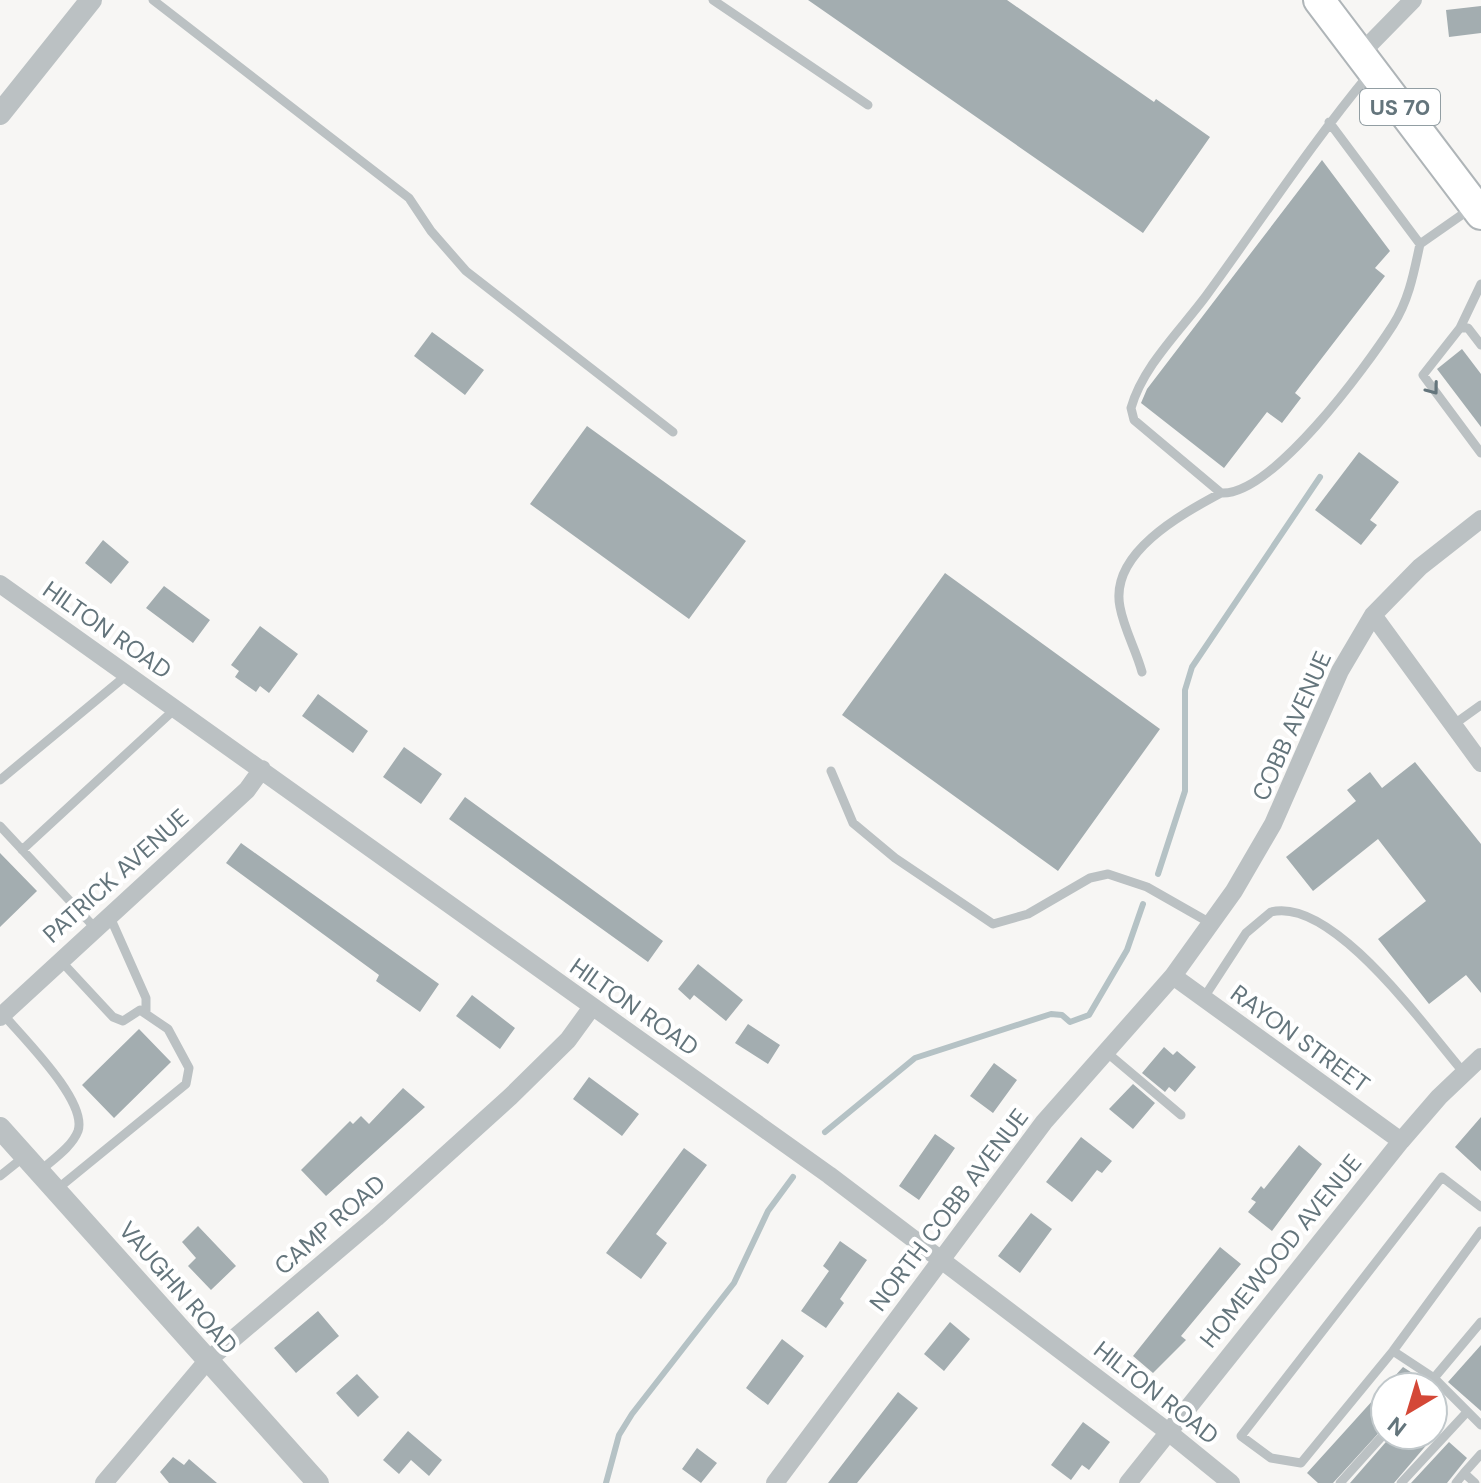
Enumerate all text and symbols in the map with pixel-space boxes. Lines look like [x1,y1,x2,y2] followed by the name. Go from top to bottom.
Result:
[1360,89,1440,125] road number: US 70
[1423,381,1437,395] one-way arrow
[37,574,178,685] street label: HILTON ROAD
[1245,646,1338,805] street label: COBB AVENUE
[36,802,195,949] street label: PATRICK AVENUE
[564,951,705,1062] street label: HILTON ROAD
[1225,978,1376,1099] street label: RAYON STREET
[862,1102,1035,1317] street label: NORTH COBB AVENUE
[1193,1148,1368,1354] street label: HOMEWOOD AVENUE
[268,1168,392,1281] street label: CAMP ROAD
[112,1215,245,1361] street label: VAUGHN ROAD
[1088,1334,1225,1451] street label: HILTON ROAD
[1369,1371,1449,1451] north arrow
[1382,1410,1412,1443] text: N

